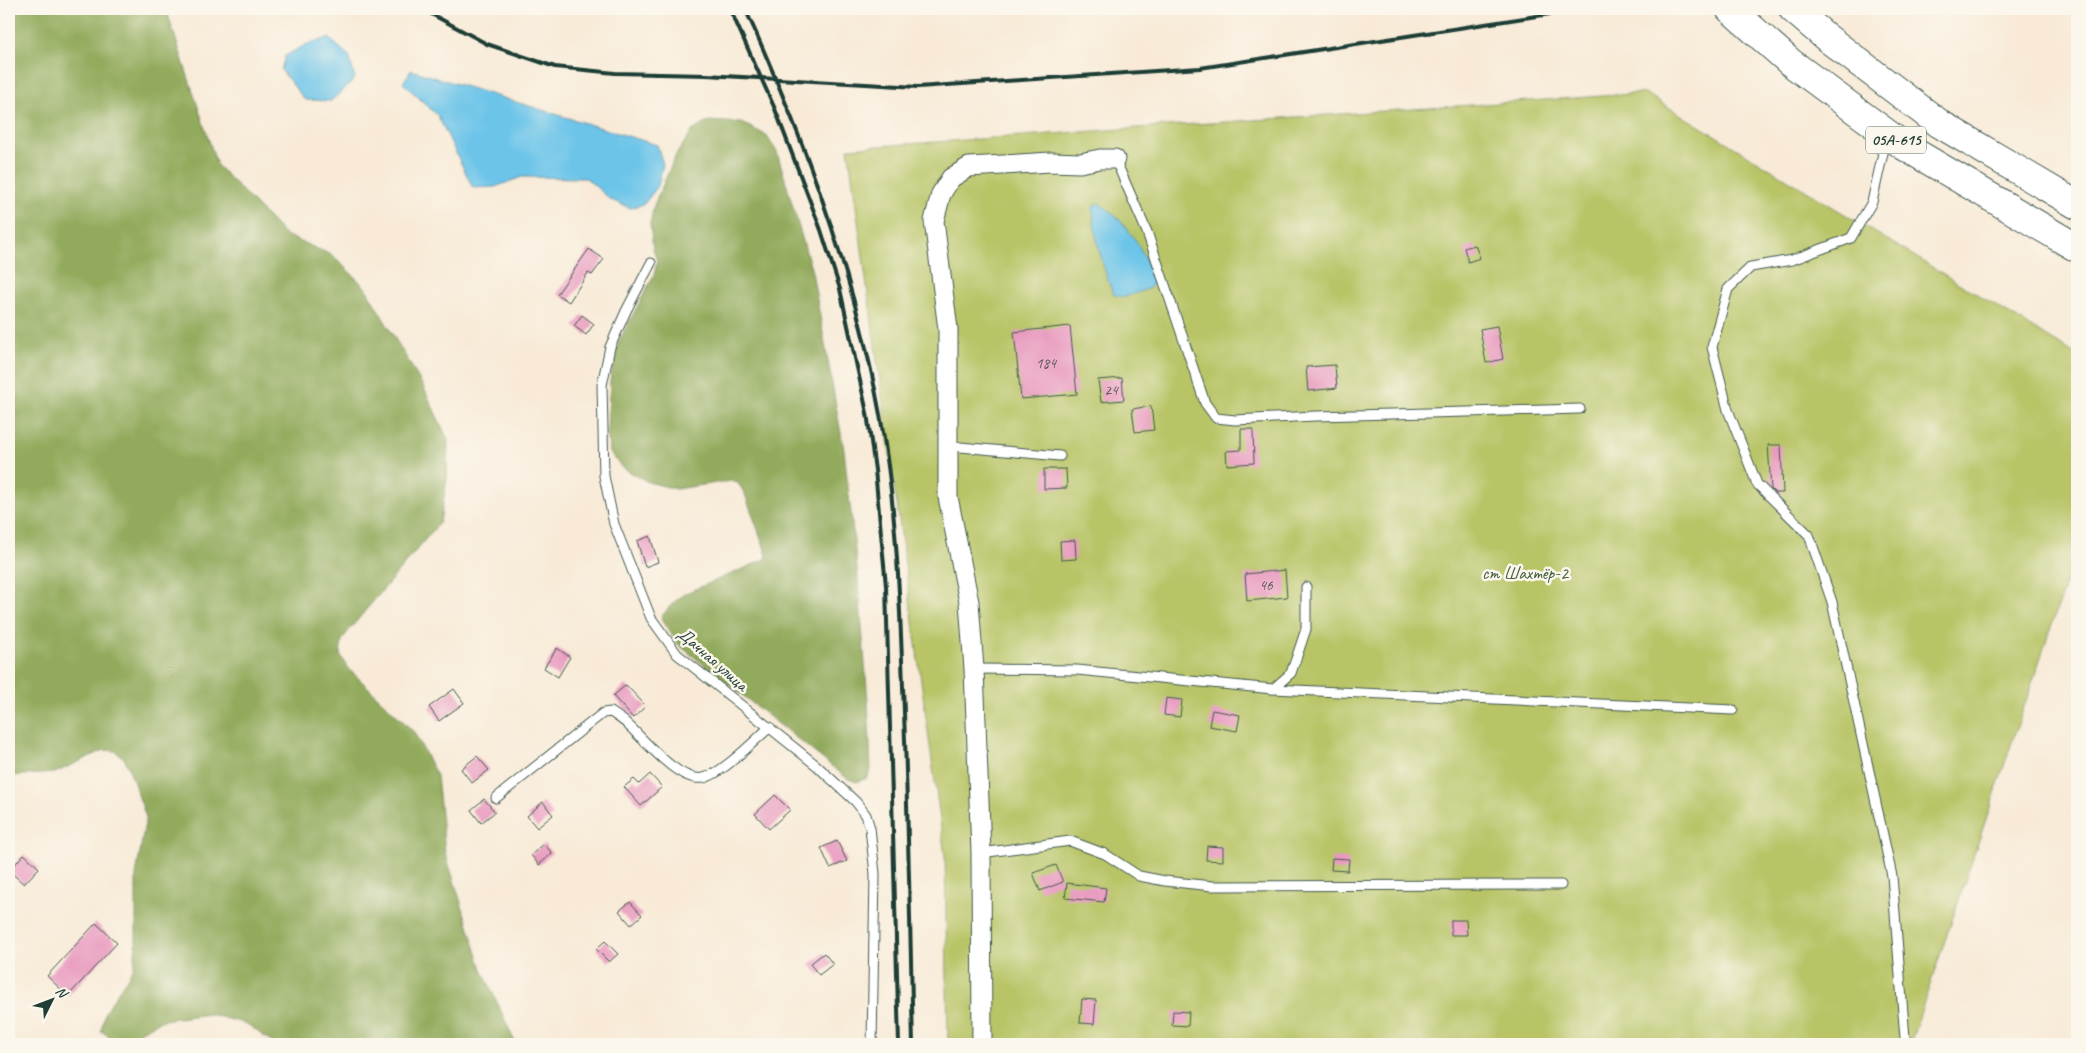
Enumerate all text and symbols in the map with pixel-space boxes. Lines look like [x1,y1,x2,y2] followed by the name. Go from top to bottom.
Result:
[1866,126,1926,154] road number: 05А-615
[1036,354,1057,373] house number: 184
[1104,381,1119,400] house number: 24
[1482,562,1570,584] park label: ст Шахтёр-2
[1259,576,1274,595] house number: 46
[673,622,754,697] street label: Дачная улица
[28,976,78,1026] north arrow
[52,983,72,1002] text: N

